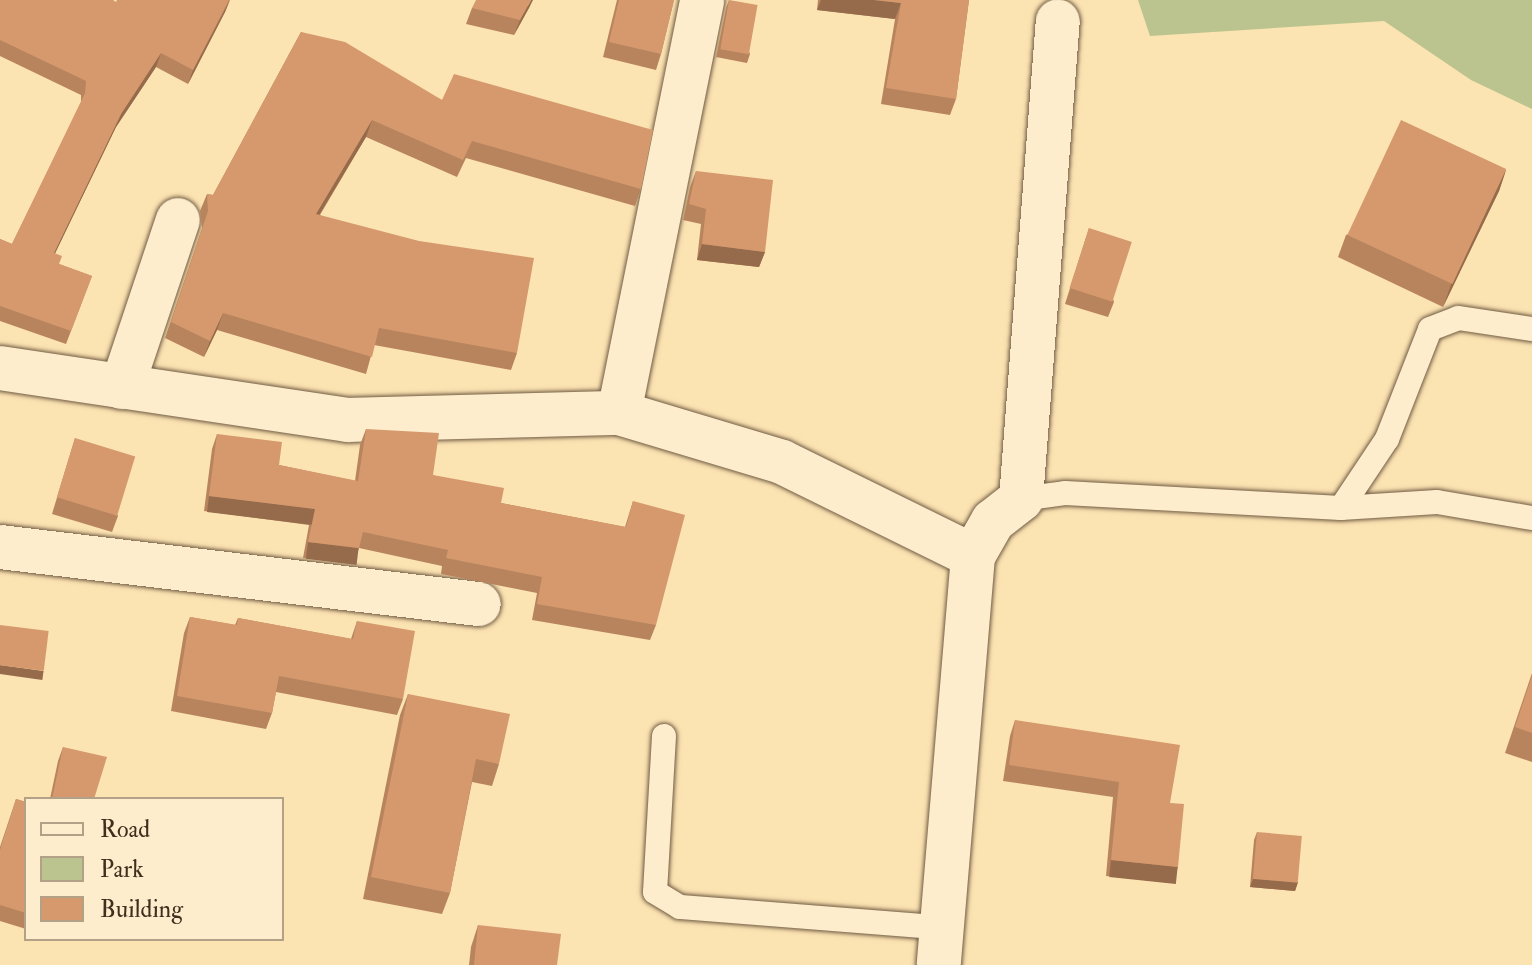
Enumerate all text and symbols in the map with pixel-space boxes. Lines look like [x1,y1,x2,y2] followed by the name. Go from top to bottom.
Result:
[24,797,284,941] legend
[100,814,150,845] text: Road
[100,854,144,885] text: Park
[100,894,183,925] text: Building

